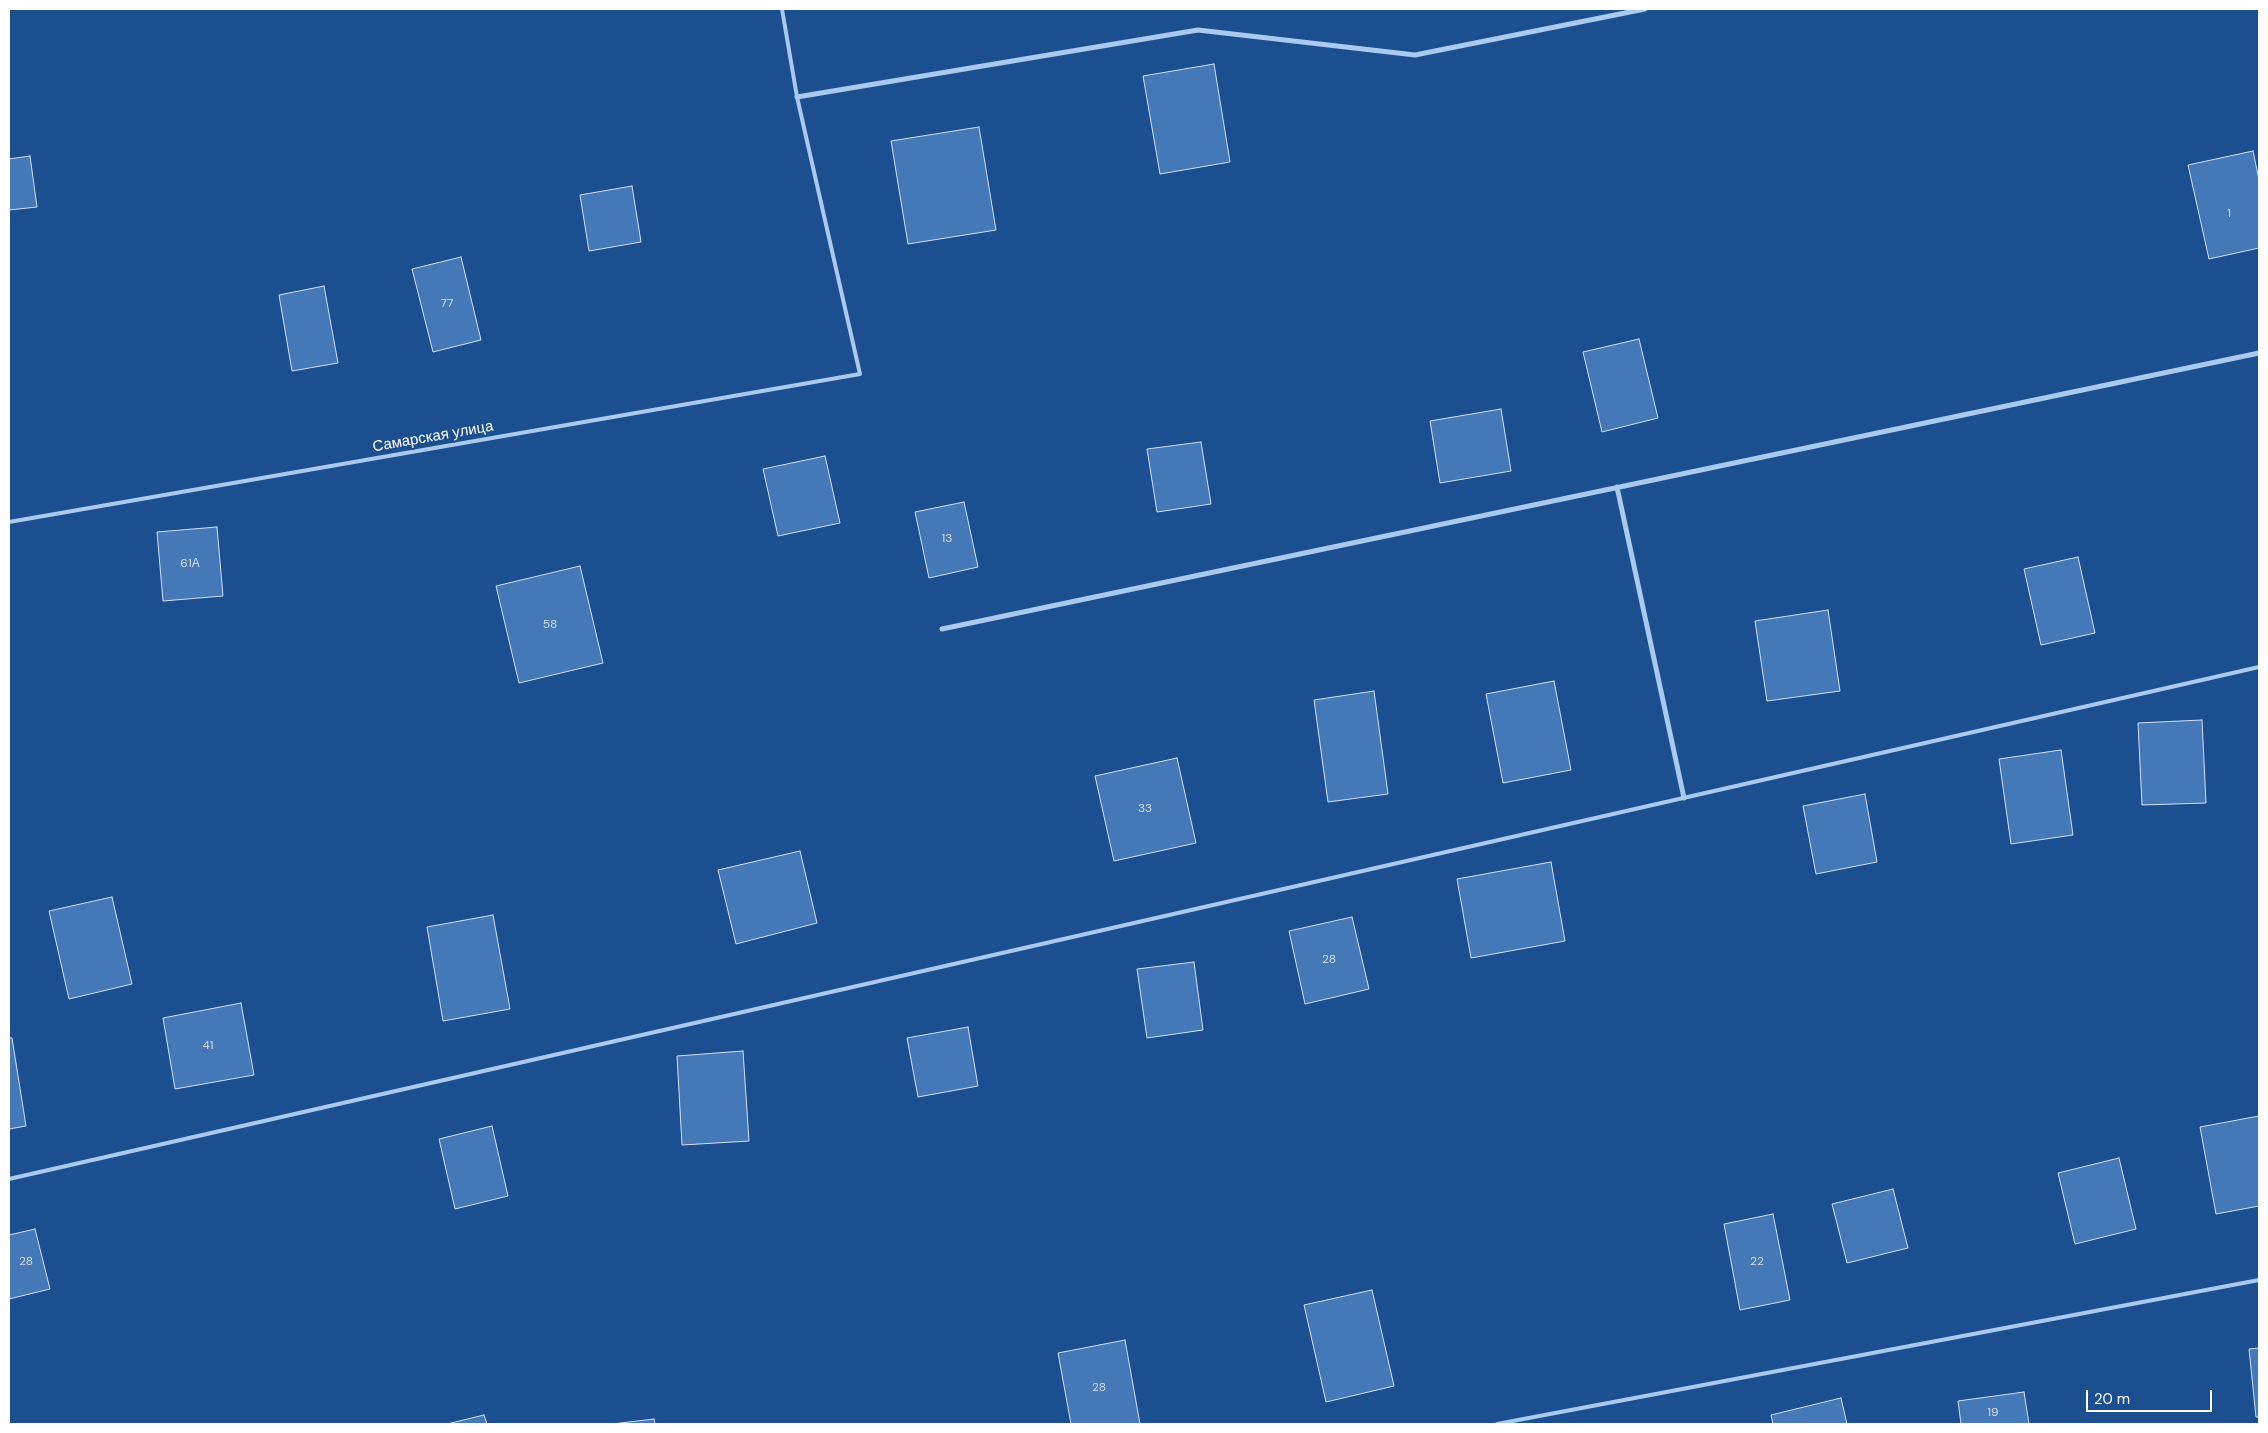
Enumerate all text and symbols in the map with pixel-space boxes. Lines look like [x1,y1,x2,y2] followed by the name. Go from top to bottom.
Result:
[2227,207,2231,221] house number: 1
[441,297,453,311] house number: 77
[371,418,495,456] street label: Самарская улица
[942,532,952,546] house number: 13
[180,557,200,571] house number: 61А
[543,618,557,632] house number: 58
[1138,802,1152,816] house number: 33
[1322,953,1336,967] house number: 28
[202,1039,214,1053] house number: 41
[19,1255,33,1269] house number: 28
[1750,1255,1764,1269] house number: 22
[2088,1380,2214,1412] scale bar
[1092,1381,1106,1395] house number: 28
[2094,1389,2130,1409] text: 20 m
[1987,1406,1999,1420] house number: 19

